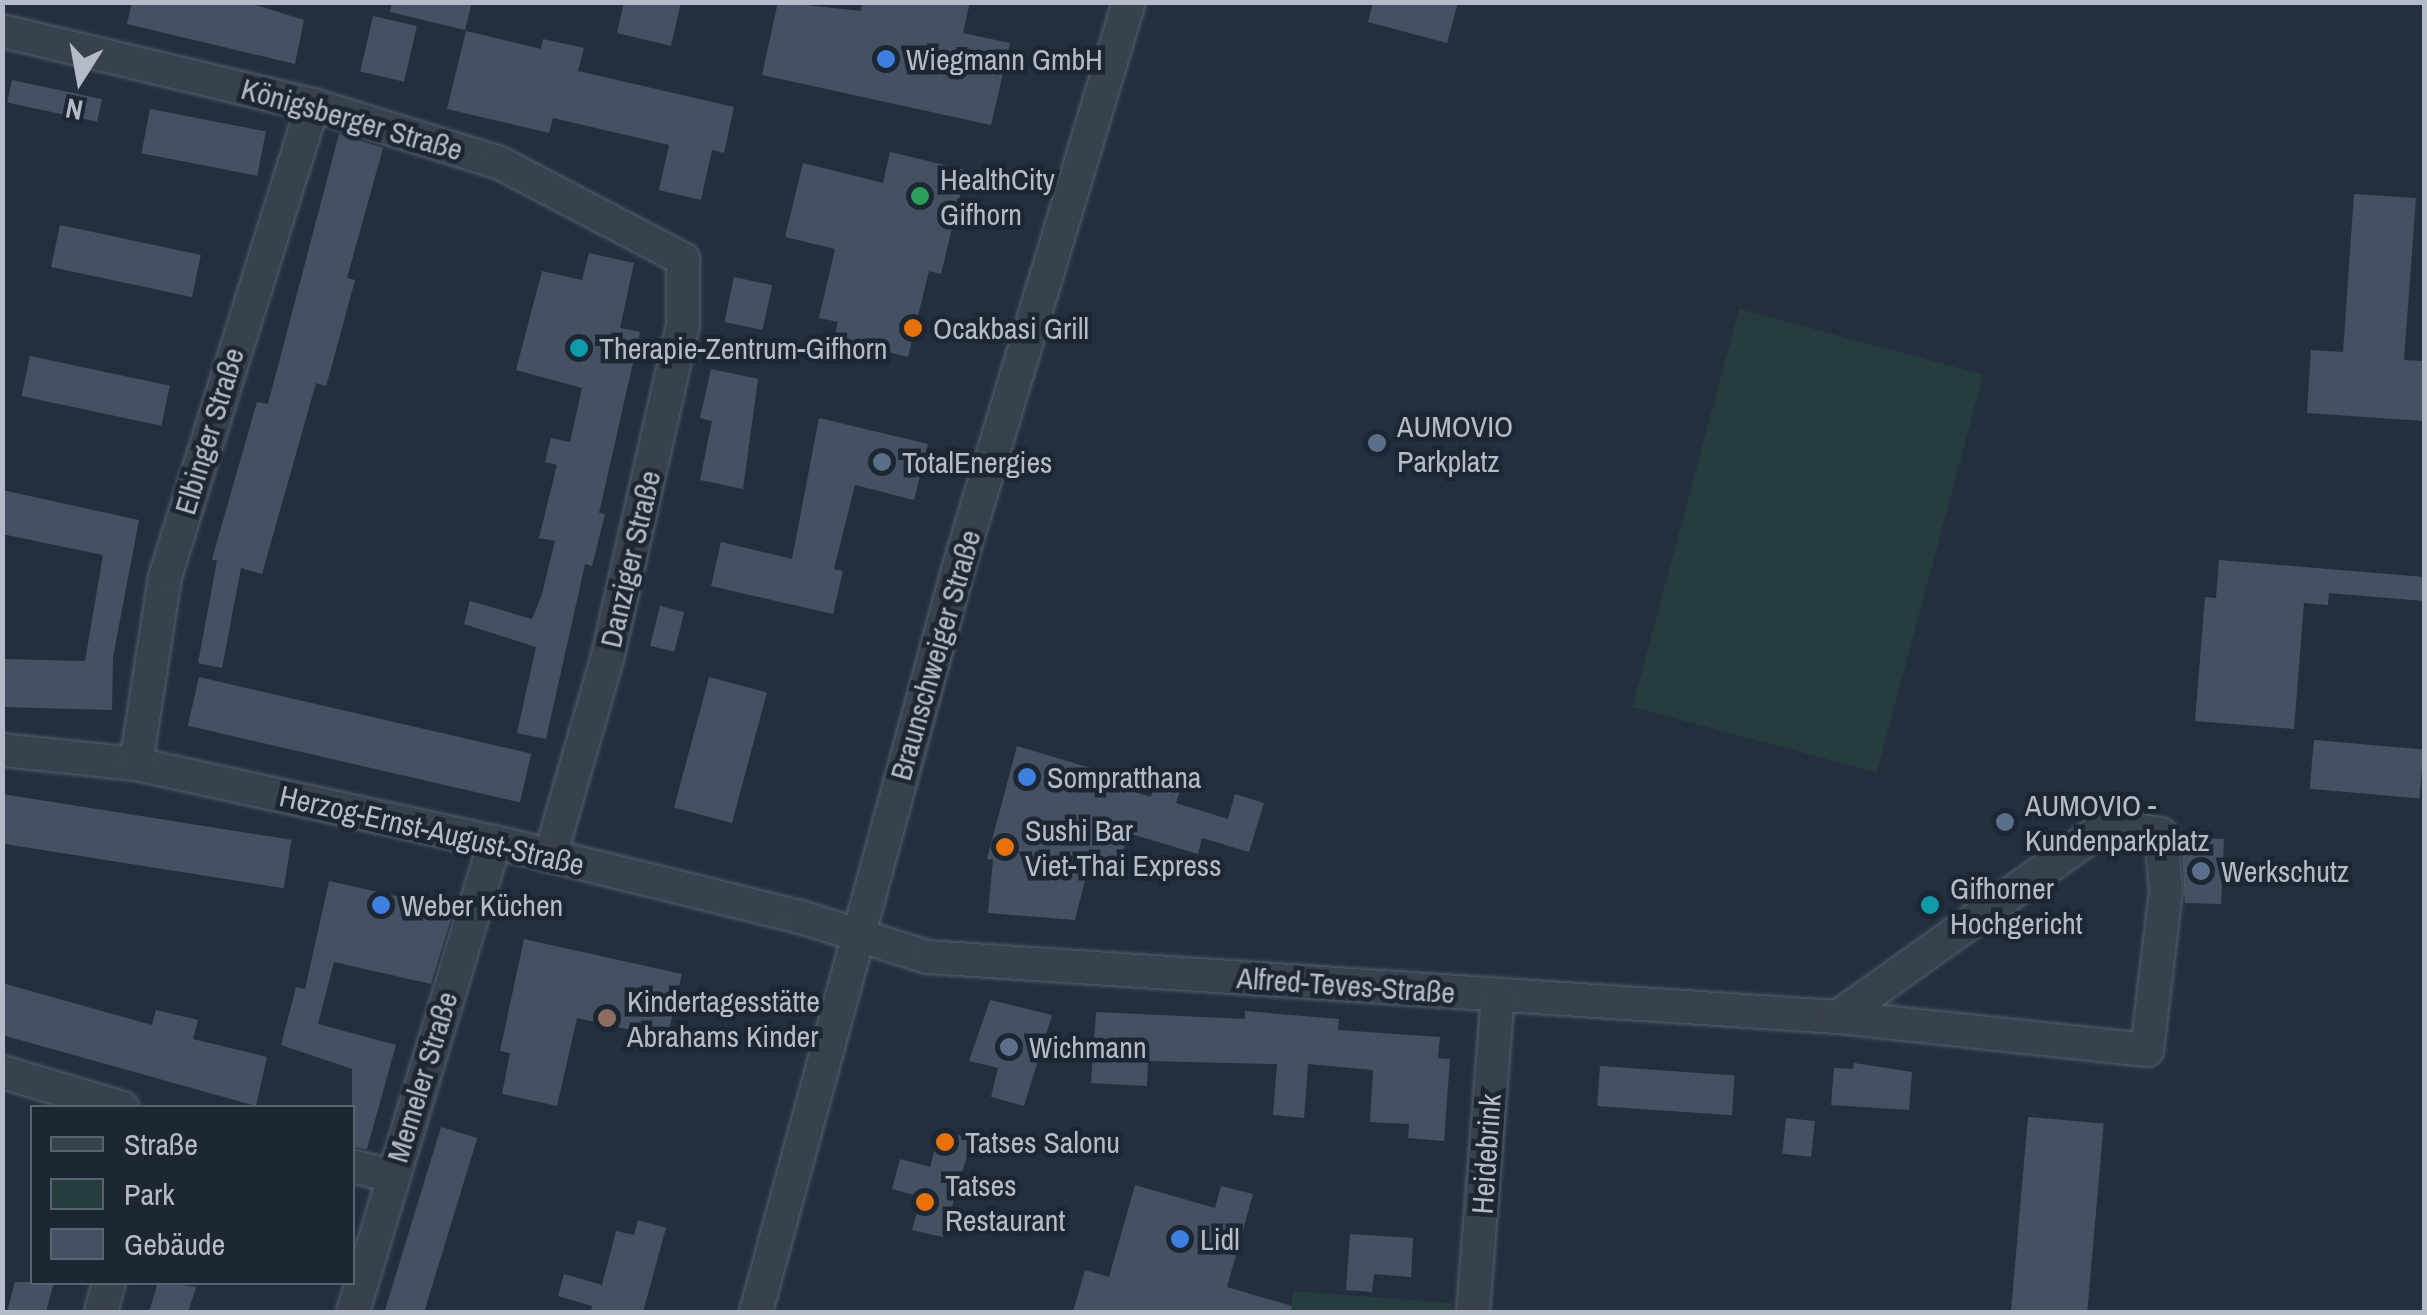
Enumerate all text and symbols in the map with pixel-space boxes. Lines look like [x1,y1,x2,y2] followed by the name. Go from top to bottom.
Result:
[30,30,130,130] north arrow
[906,41,1103,77] place label: Wiegmann GmbH
[875,48,897,70] marker: Wiegmann GmbH
[237,70,467,168] street label: Königsberger Straße
[63,89,86,130] text: N
[940,161,1055,232] place label: HealthCity Gifhorn
[909,185,931,207] marker: HealthCity Gifhorn
[933,310,1089,346] place label: Ocakbasi Grill
[902,317,924,339] marker: Ocakbasi Grill
[599,330,887,366] place label: Therapie-Zentrum-Gifhorn
[568,337,590,359] marker: Therapie-Zentrum-Gifhorn
[167,343,251,519] street label: Elbinger Straße
[1397,408,1513,478] place label: AUMOVIO Parkplatz
[1366,432,1388,454] marker: AUMOVIO Parkplatz
[902,444,1052,480] place label: TotalEnergies
[871,451,893,473] marker: TotalEnergies
[592,467,668,651] street label: Danziger Straße
[882,526,988,784] street label: Braunschweiger Straße
[1047,759,1202,795] place label: Sompratthana
[1016,766,1038,788] marker: Sompratthana
[276,777,588,883] street label: Herzog-Ernst-August-Straße
[2025,787,2210,858] place label: AUMOVIO - Kundenparkplatz
[1994,811,2016,833] marker: AUMOVIO - Kundenparkplatz
[1025,812,1221,882] place label: Sushi Bar Viet-Thai Express
[994,836,1016,858] marker: Sushi Bar Viet-Thai Express
[2221,853,2349,889] place label: Werkschutz
[2190,860,2212,882] marker: Werkschutz
[1950,870,2083,940] place label: Gifhorner Hochgericht
[401,887,563,923] place label: Weber Küchen
[370,894,392,916] marker: Weber Küchen
[1919,894,1941,916] marker: Gifhorner Hochgericht
[1236,959,1456,1011] street label: Alfred-Teves-Straße
[627,983,820,1054] place label: Kindertagesstätte Abrahams Kinder
[379,987,465,1167] street label: Memeler Straße
[596,1007,618,1029] marker: Kindertagesstätte Abrahams Kinder
[1029,1029,1147,1065] place label: Wichmann
[998,1036,1020,1058] marker: Wichmann
[1464,1093,1508,1215] street label: Heidebrink
[30,1105,355,1285] legend
[124,1124,198,1164] text: Straße
[965,1124,1120,1160] place label: Tatses Salonu
[934,1131,956,1153] marker: Tatses Salonu
[945,1167,1065,1238] place label: Tatses Restaurant
[124,1174,175,1214] text: Park
[914,1191,936,1213] marker: Tatses Restaurant
[1200,1221,1240,1257] place label: Lidl
[124,1224,225,1264] text: Gebäude
[1169,1228,1191,1250] marker: Lidl

